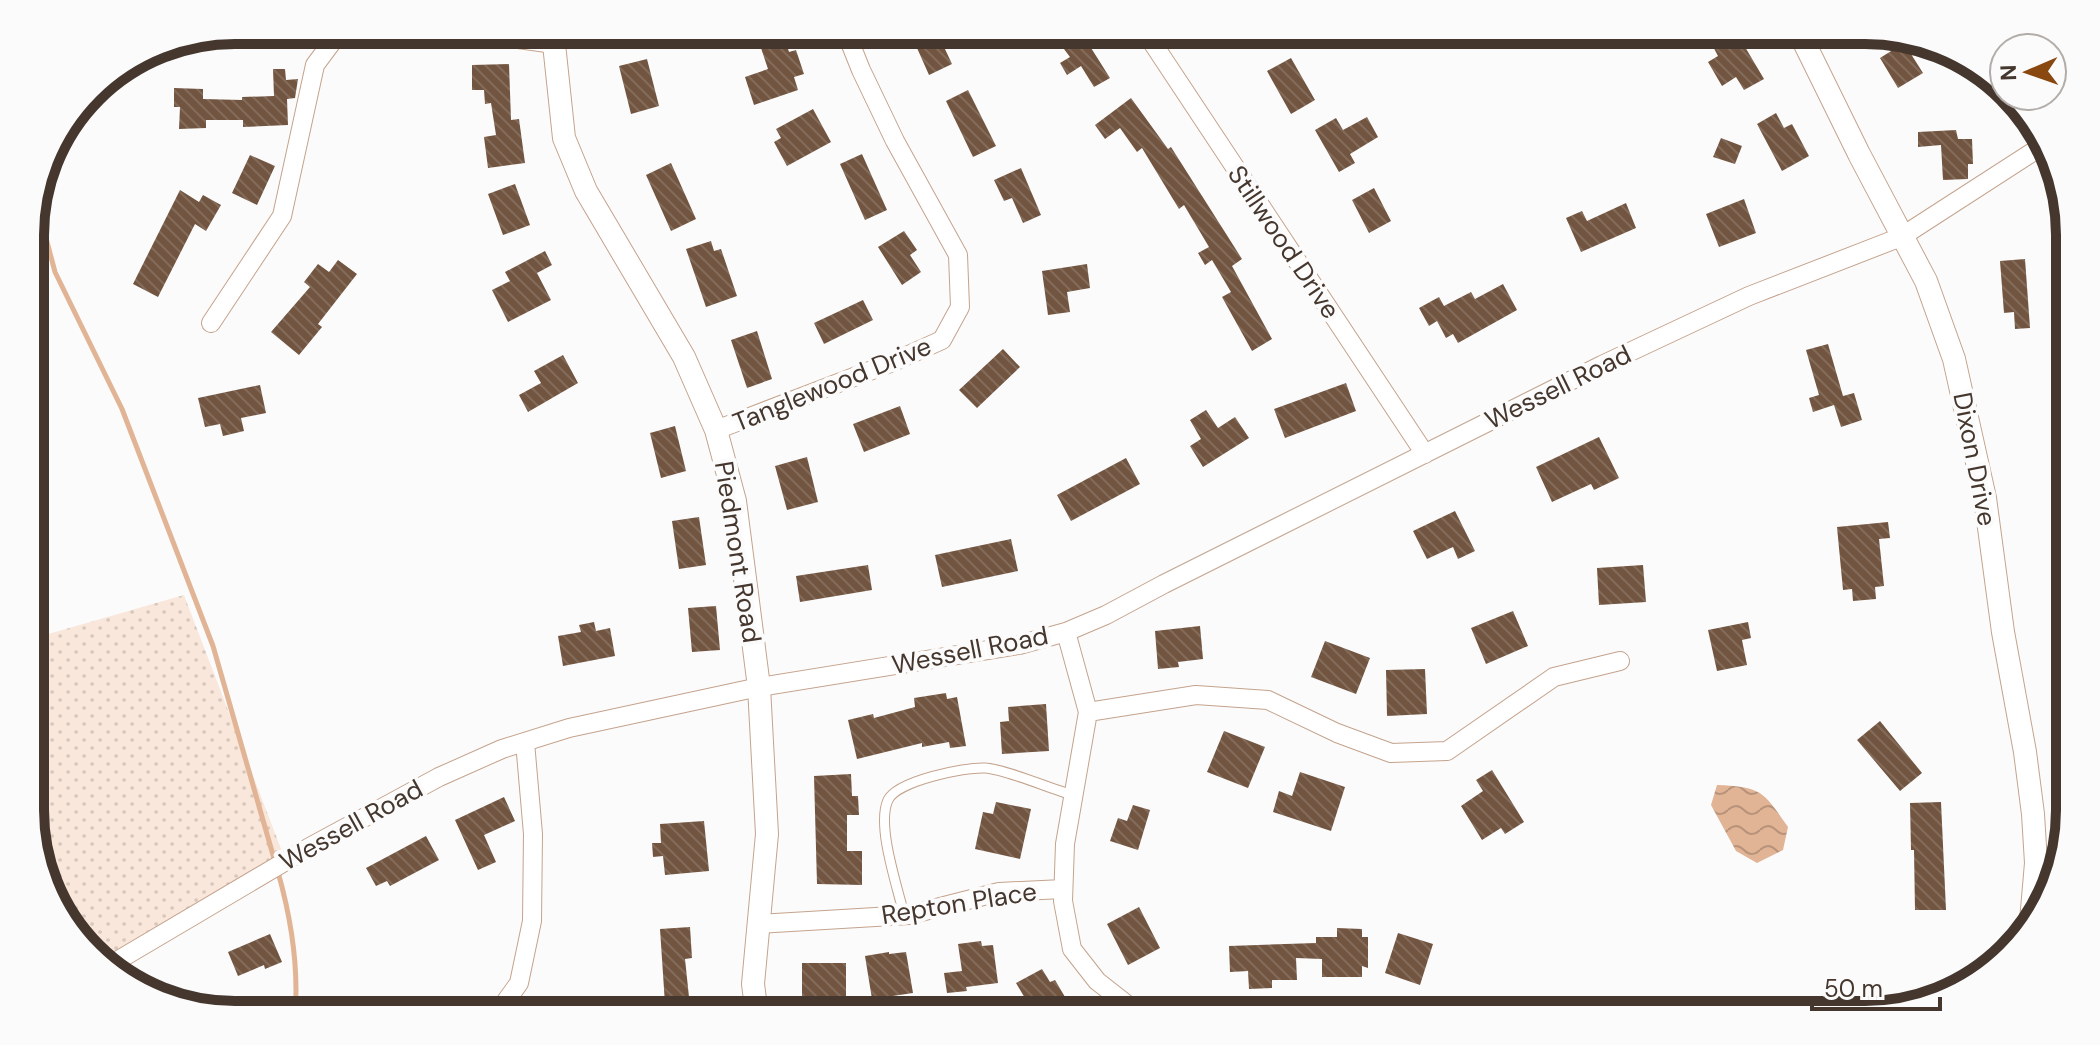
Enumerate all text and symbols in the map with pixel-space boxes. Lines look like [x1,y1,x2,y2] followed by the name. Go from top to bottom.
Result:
[1988,32,2068,112] north arrow
[1994,64,2023,81] text: N
[1220,159,1348,325] street label: Stillwood Drive
[728,329,936,439] street label: Tanglewood Drive
[1479,337,1637,437] street label: Wessell Road
[1945,389,2005,529] street label: Dixon Drive
[707,459,769,645] street label: Piedmont Road
[889,618,1051,682] street label: Wessell Road
[273,772,429,878] street label: Wessell Road
[879,874,1039,932] street label: Repton Place
[1812,961,1940,1011] scale bar
[1824,973,1883,1004] text: 50 m

